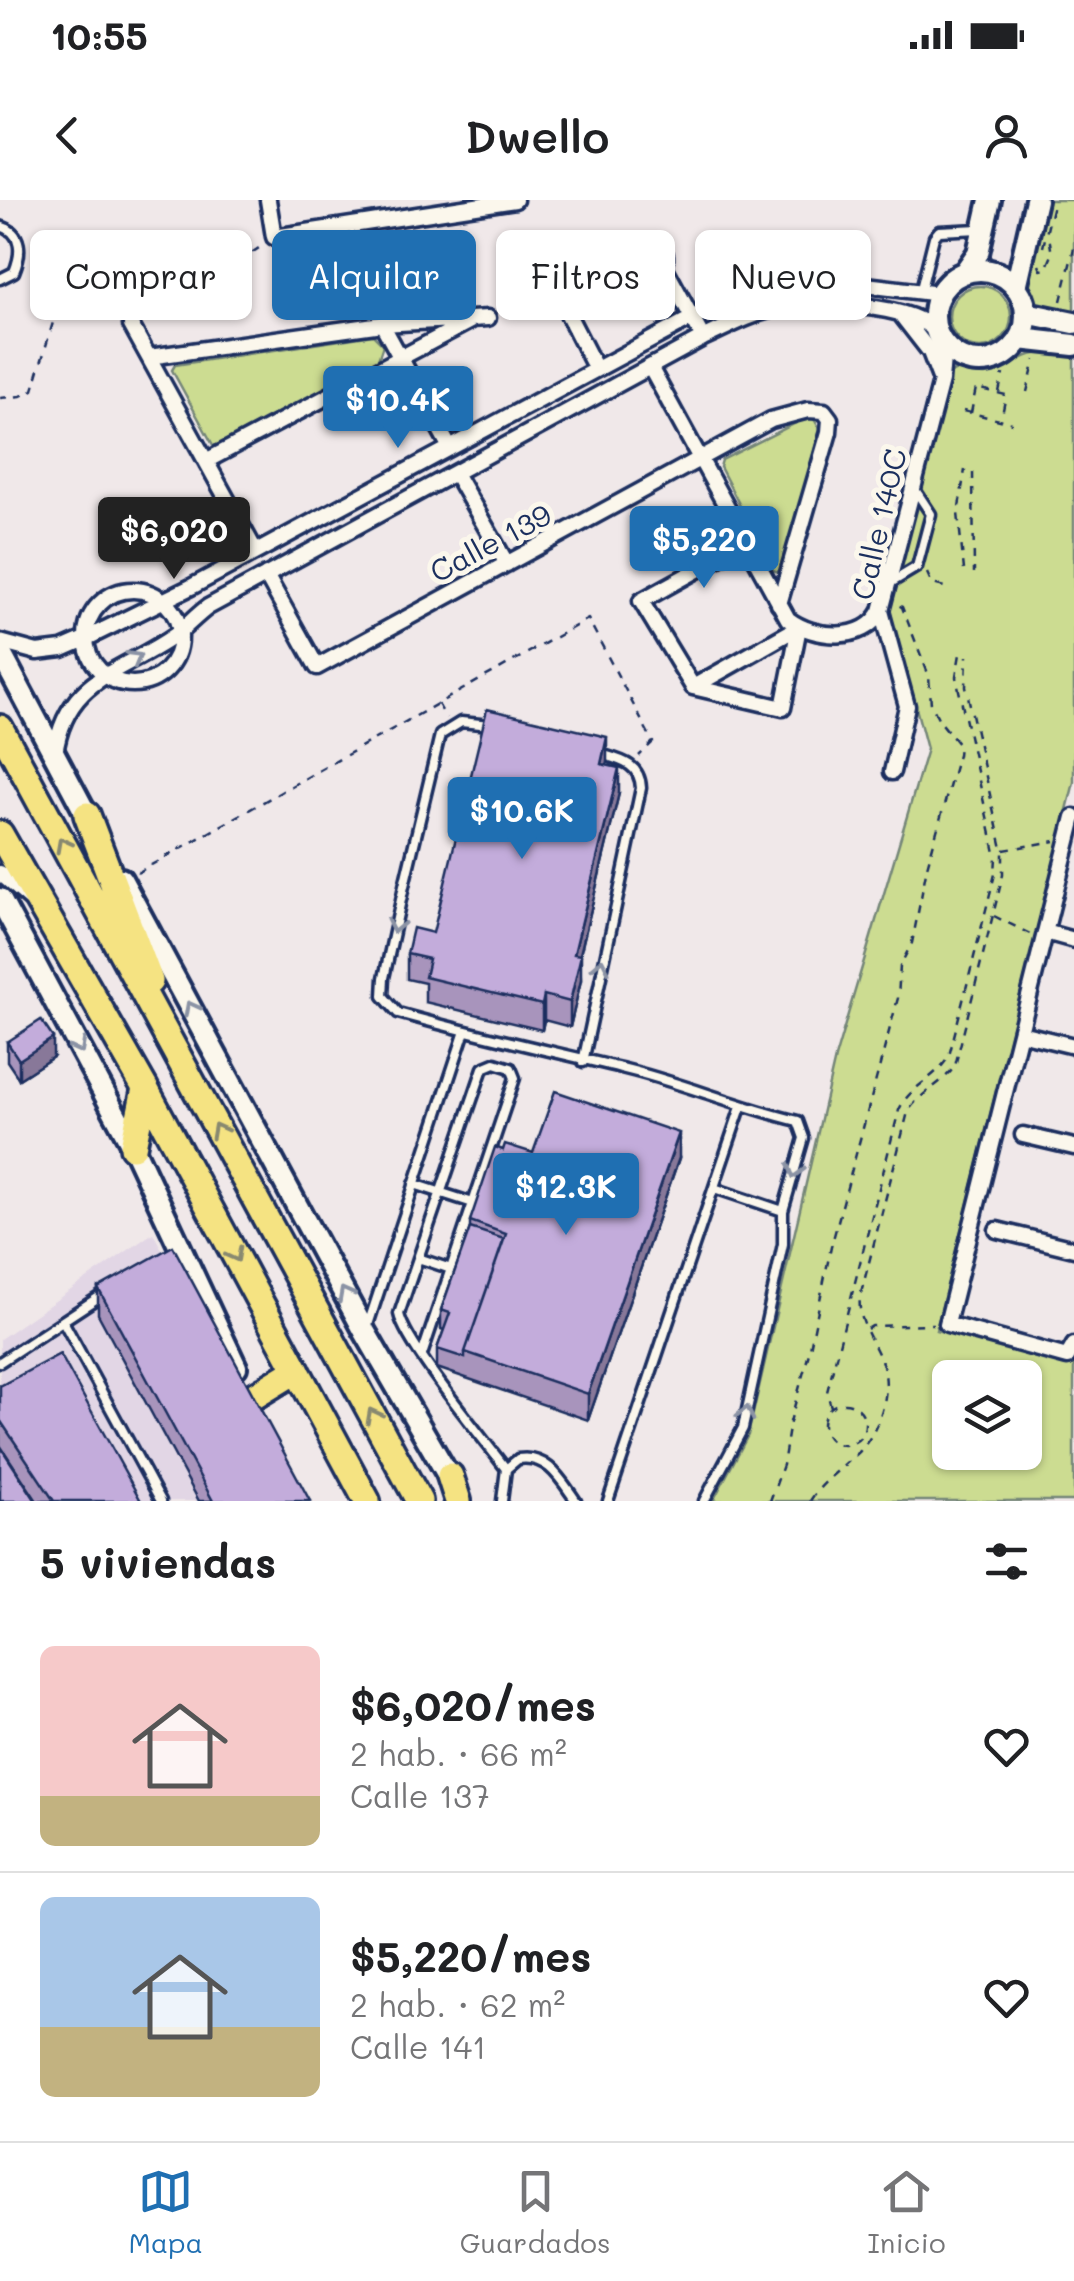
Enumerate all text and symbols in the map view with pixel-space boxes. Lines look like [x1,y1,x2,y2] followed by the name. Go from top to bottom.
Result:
[50,10,148,60] text: 10:55
[465,106,609,164] text: Dwello
[40,108,95,163] icon: back
[979,108,1034,163] icon: person
[30,230,252,320] chip: Comprar
[272,230,476,320] chip: Alquilar
[496,230,675,320] chip: Filtros
[695,230,871,320] chip: Nuevo
[317,366,479,451] pin: $10.4K
[345,377,451,419] text: $10.4K
[841,444,915,604] street label: Calle 140C
[422,493,558,591] street label: Calle 139
[93,497,255,582] pin: $6,020
[623,506,785,591] pin: $5,220
[120,508,228,550] text: $6,020
[652,517,756,559] text: $5,220
[124,651,142,670] one-way arrow
[441,777,603,862] pin: $10.6K
[470,788,574,830] text: $10.6K
[56,836,75,854] one-way arrow
[386,917,407,934] one-way arrow
[590,958,611,975] one-way arrow
[184,1001,203,1019] one-way arrow
[67,1036,86,1054] one-way arrow
[210,1122,230,1140] one-way arrow
[485,1153,647,1238] pin: $12.3K
[786,1162,807,1179] one-way arrow
[515,1164,617,1206] text: $12.3K
[223,1244,243,1262] one-way arrow
[338,1287,358,1305] one-way arrow
[932,1360,1042,1470] map controls
[932,1360,1042,1470] button: layers
[734,1405,755,1422] one-way arrow
[365,1408,385,1426] one-way arrow
[40,1534,276,1589] text: 5 viviendas
[979,1534,1034,1589] icon: filters
[350,1677,596,1732] text: $6,020/mes
[120,1686,240,1806] icon: home
[979,1719,1034,1774] icon: heart
[350,1732,567,1774] text: 2 hab. · 66 m²
[350,1774,490,1816] text: Calle 137
[350,1928,591,1983] text: $5,220/mes
[120,1937,240,2057] icon: home
[979,1970,1034,2025] icon: heart
[350,1983,565,2025] text: 2 hab. · 62 m²
[350,2025,486,2067] text: Calle 141
[128,2164,203,2260] tab: Mapa
[460,2164,611,2260] tab: Guardados
[868,2164,946,2260] tab: Inicio

